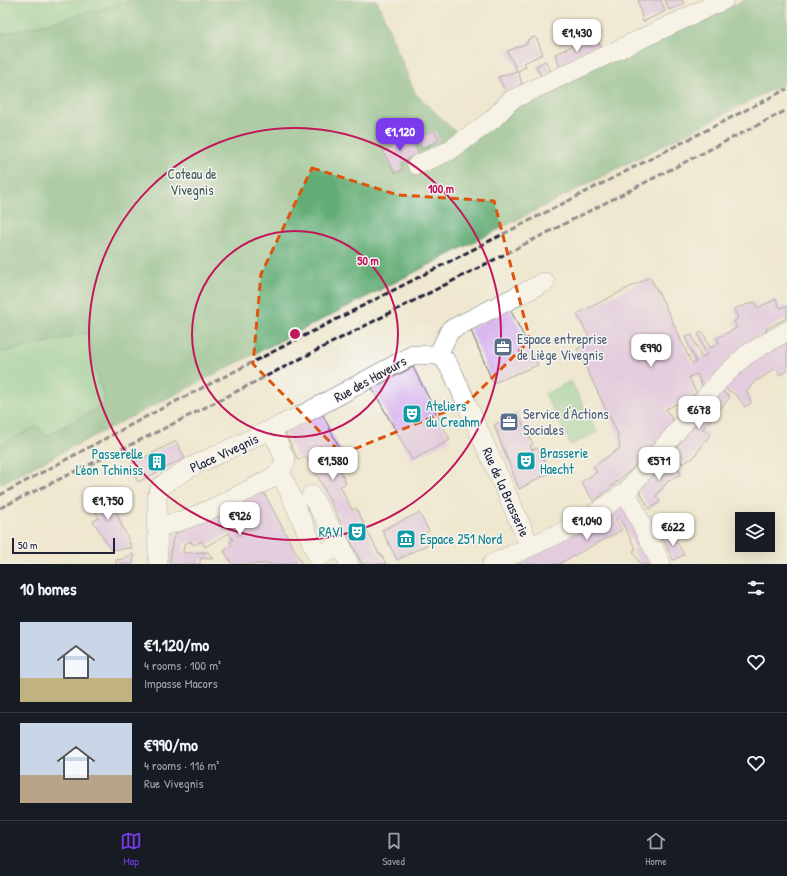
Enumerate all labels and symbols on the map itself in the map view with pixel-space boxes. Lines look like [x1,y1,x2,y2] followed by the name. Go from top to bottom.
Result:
[544,19,610,53] pin: €1,430
[367,118,433,152] pin: €1,120
[167,164,217,200] park label: Coteau de Vivegnis
[428,180,454,197] text: 100 m
[357,252,379,269] text: 50 m
[288,327,302,341] centre of rings
[517,329,608,365] place label: Espace entreprise de Liège Vivegnis
[627,334,675,368] pin: €990
[492,336,514,358] office icon: Espace entreprise de Liège Vivegnis
[330,351,409,406] street label: Rue des Haveurs
[426,396,480,431] place label: Ateliers du Creahm
[675,396,723,430] pin: €678
[401,403,423,425] theatre icon: Ateliers du Creahm
[523,404,609,439] place label: Service d'Actions Sociales
[498,411,520,433] office icon: Service d'Actions Sociales
[186,428,262,478] street label: Place Vivegnis
[540,443,589,478] place label: Brasserie Haecht
[76,444,143,479] place label: Passerelle Léon Tchiniss
[478,444,535,540] street label: Rue de la Brasserie
[300,447,366,481] pin: €1,580
[635,447,683,481] pin: €571
[515,450,537,472] theatre icon: Brasserie Haecht
[146,451,168,473] building icon: Passerelle Léon Tchiniss
[75,487,141,521] pin: €1,750
[216,502,264,536] pin: €926
[554,507,620,541] pin: €1,040
[649,513,697,547] pin: €622
[346,521,368,543] theatre icon: RAVI
[319,522,343,541] place label: RAVI
[395,528,417,550] museum icon: Espace 251 Nord
[420,529,503,549] place label: Espace 251 Nord
[12,536,115,555] scale bar

